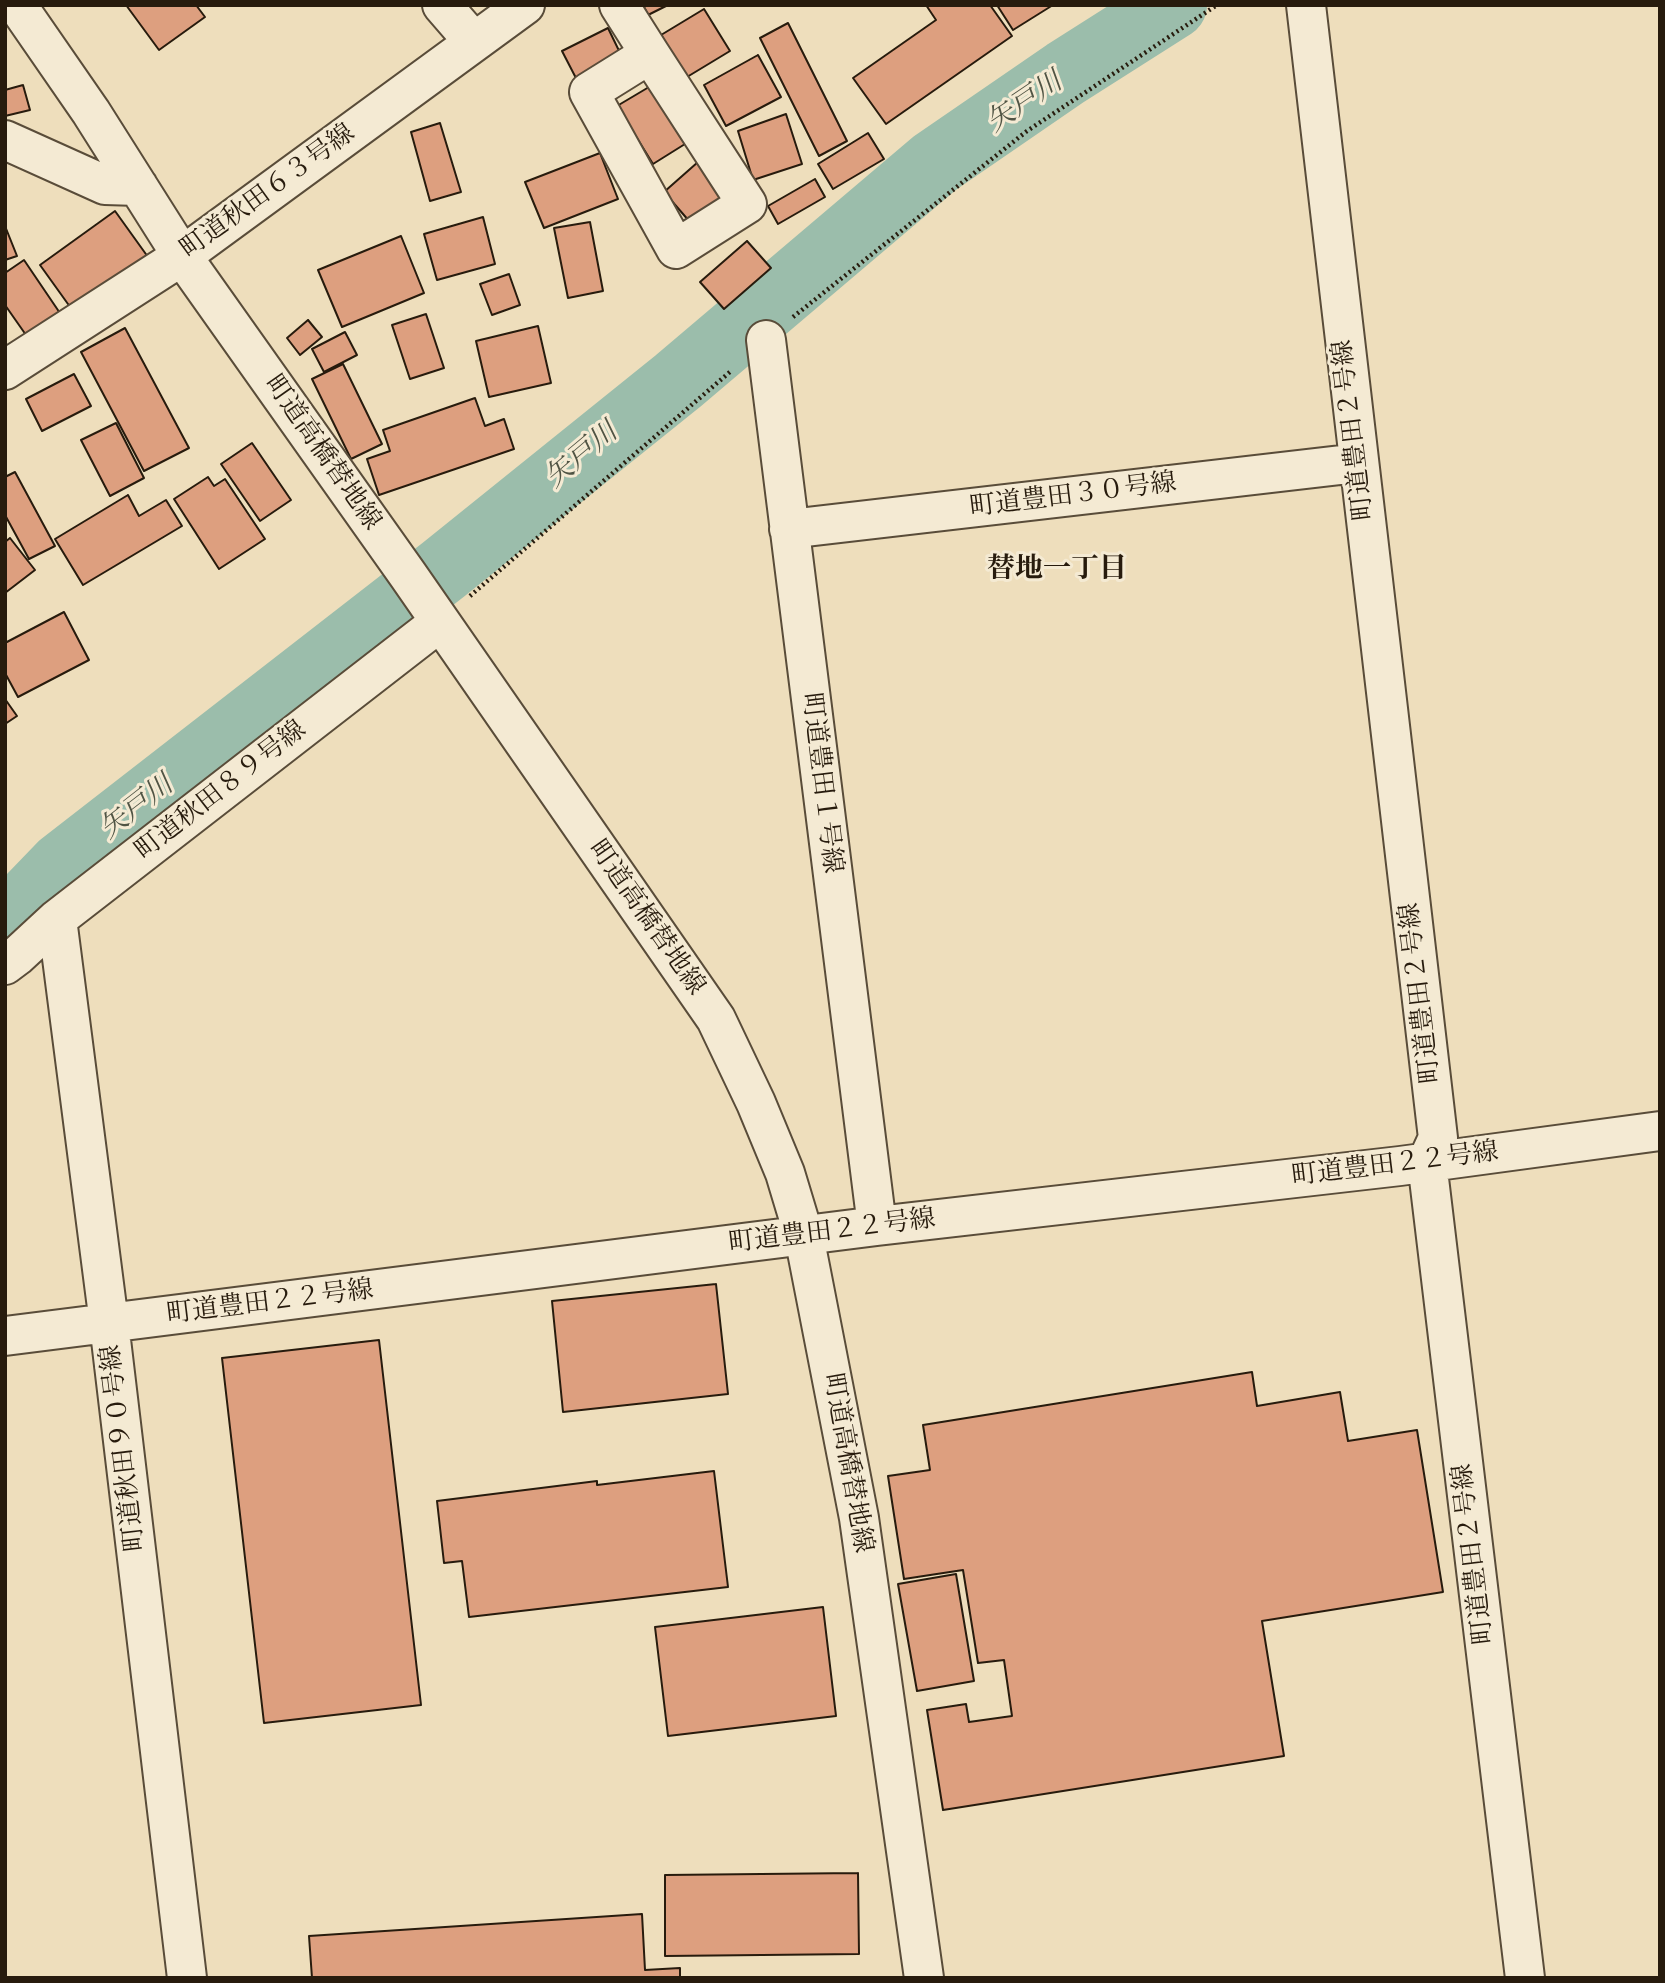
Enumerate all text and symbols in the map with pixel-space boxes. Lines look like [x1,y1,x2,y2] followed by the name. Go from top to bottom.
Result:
[981,66,1069,140] water label: 矢戸川
[175,118,361,266] street label: 町道秋田６３号線
[1327,338,1381,522] street label: 町道豊田２号線
[257,370,387,536] street label: 町道高橋替地線
[539,416,625,496] water label: 矢戸川
[968,468,1178,524] street label: 町道豊田３０号線
[987,553,1127,587] district label: 替地一丁目
[794,691,848,875] street label: 町道豊田１号線
[129,715,313,867] street label: 町道秋田８９号線
[94,769,180,847] water label: 矢戸川
[581,835,711,1001] street label: 町道高橋替地線
[1394,901,1448,1085] street label: 町道豊田２号線
[1290,1137,1500,1193] street label: 町道豊田２２号線
[727,1204,937,1260] street label: 町道豊田２２号線
[165,1275,375,1331] street label: 町道豊田２２号線
[96,1343,152,1553] street label: 町道秋田９０号線
[816,1371,878,1555] street label: 町道高橋替地線
[1447,1462,1501,1646] street label: 町道豊田２号線

